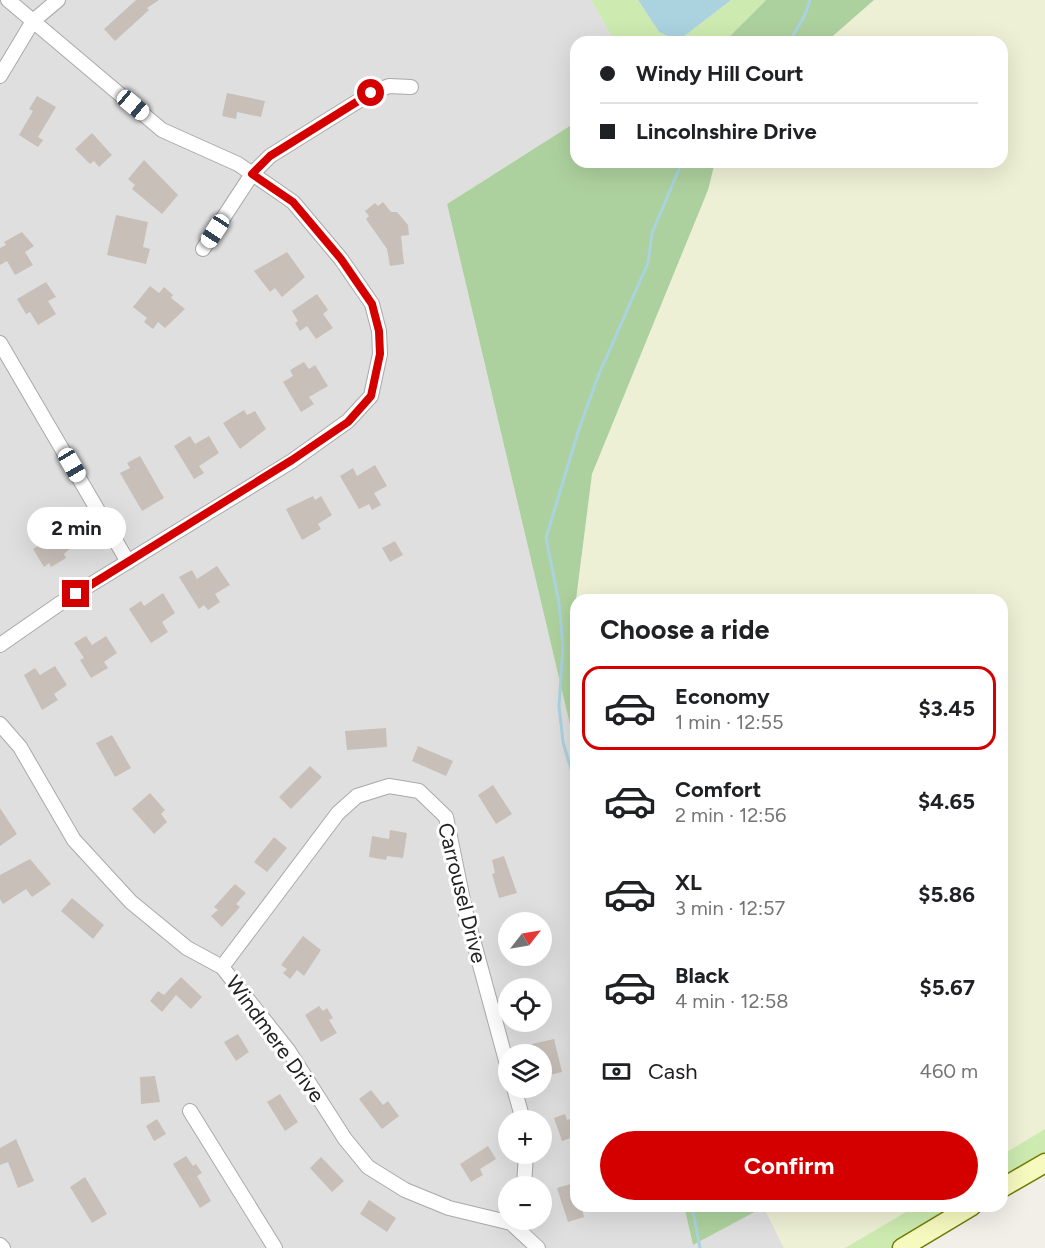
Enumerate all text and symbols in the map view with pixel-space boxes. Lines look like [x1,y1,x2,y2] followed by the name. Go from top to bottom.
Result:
[636,60,804,87] text: Windy Hill Court
[357,79,384,106] route start
[113,87,153,123] car
[636,118,817,145] text: Lincolnshire Drive
[198,211,232,251] car
[55,445,89,485] car
[26,507,125,549] callout: 2 min
[51,516,102,540] text: 2 min
[62,580,89,607] route end
[600,613,769,646] text: Choose a ride
[603,681,657,735] icon: car
[675,683,770,710] text: Economy
[918,695,975,722] text: $3.45
[675,710,783,734] text: 1 min · 12:55
[603,774,657,828] icon: car
[675,776,761,803] text: Comfort
[918,788,975,815] text: $4.65
[675,803,786,827] text: 2 min · 12:56
[433,820,492,966] street label: Carrousel Drive
[603,867,657,921] icon: car
[675,869,702,896] text: XL
[918,881,975,908] text: $5.86
[675,896,785,920] text: 3 min · 12:57
[498,912,552,966] north arrow
[498,912,552,1230] map controls
[603,960,657,1014] icon: car
[675,962,729,989] text: Black
[221,970,330,1107] street label: Windmere Drive
[920,974,975,1001] text: $5.67
[498,978,552,1032] button: locate
[675,989,788,1013] text: 4 min · 12:58
[498,1044,552,1098] button: layers
[600,1055,633,1088] icon: cash
[648,1058,698,1085] text: Cash
[919,1059,978,1083] text: 460 m
[498,1110,552,1164] button: +
[600,1131,978,1200] button: Confirm
[498,1176,552,1230] button: −

